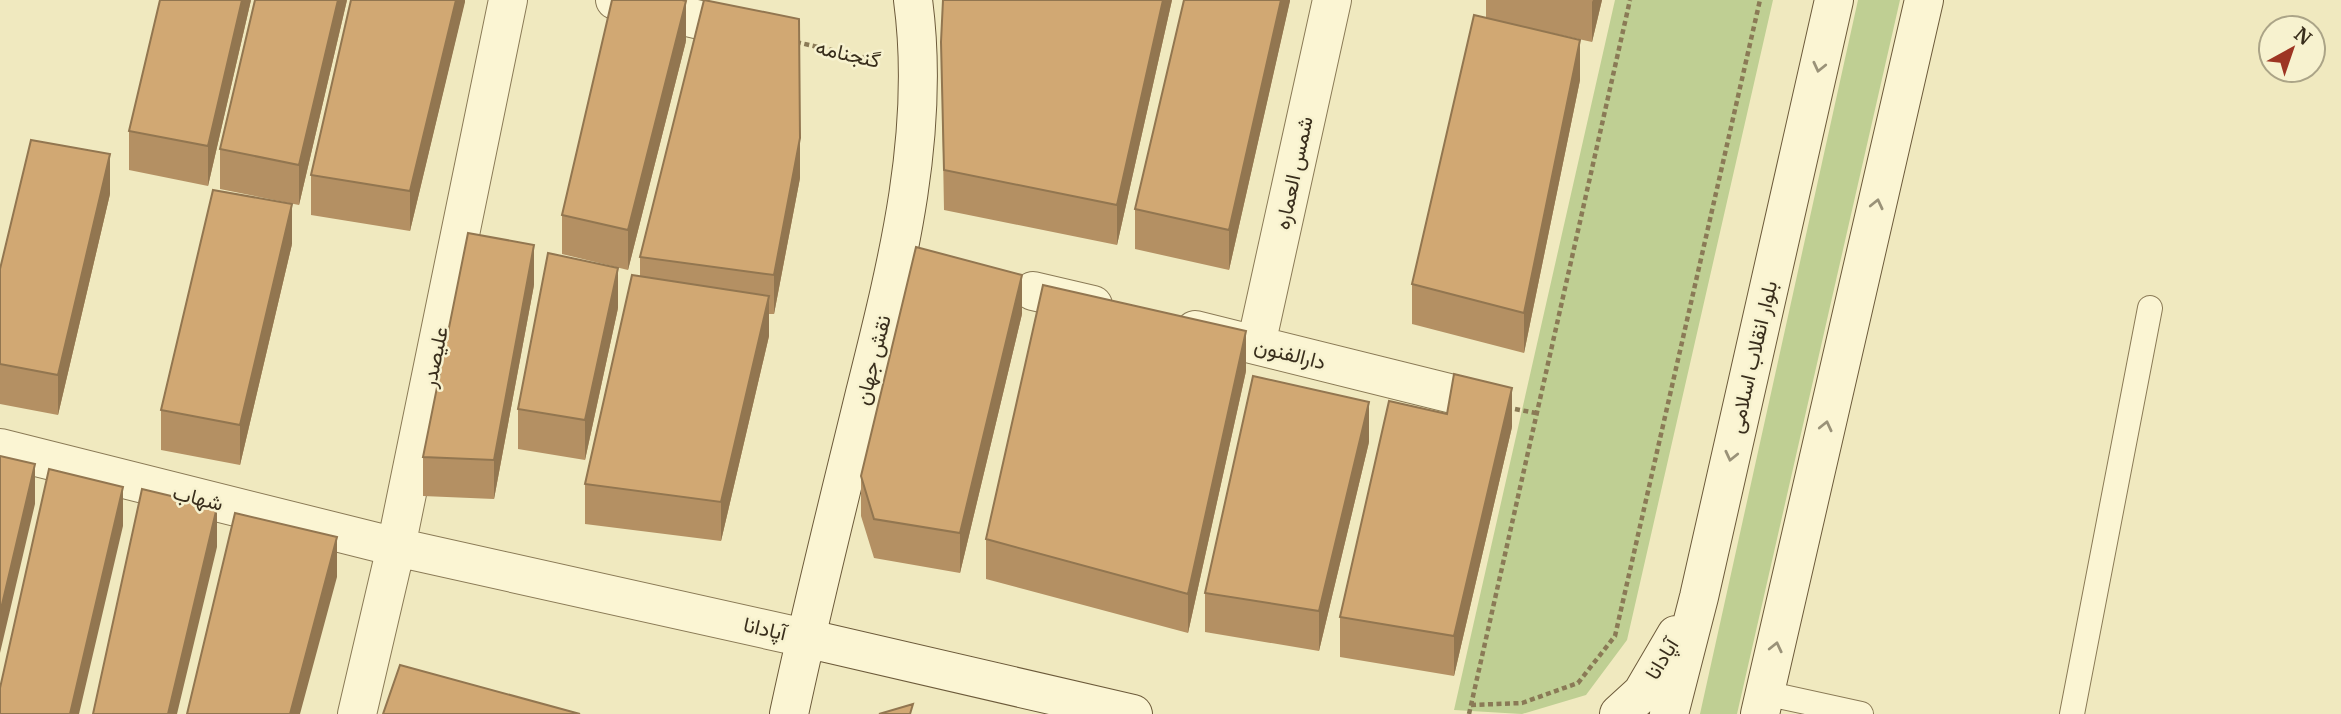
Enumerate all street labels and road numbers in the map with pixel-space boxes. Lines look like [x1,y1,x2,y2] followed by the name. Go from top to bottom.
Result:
[813,33,883,74] street label: گنجنامه
[1268,114,1319,232] street label: شمس العماره
[1722,278,1783,436] street label: بلوار انقلاب اسلامی
[848,312,897,408] street label: نقش جهان
[415,324,454,391] street label: علیصدر
[1252,332,1329,375] street label: دارالفنون
[170,478,226,517] street label: شهاب
[741,610,791,648] street label: آپادانا
[1639,631,1686,685] street label: آپادانا

